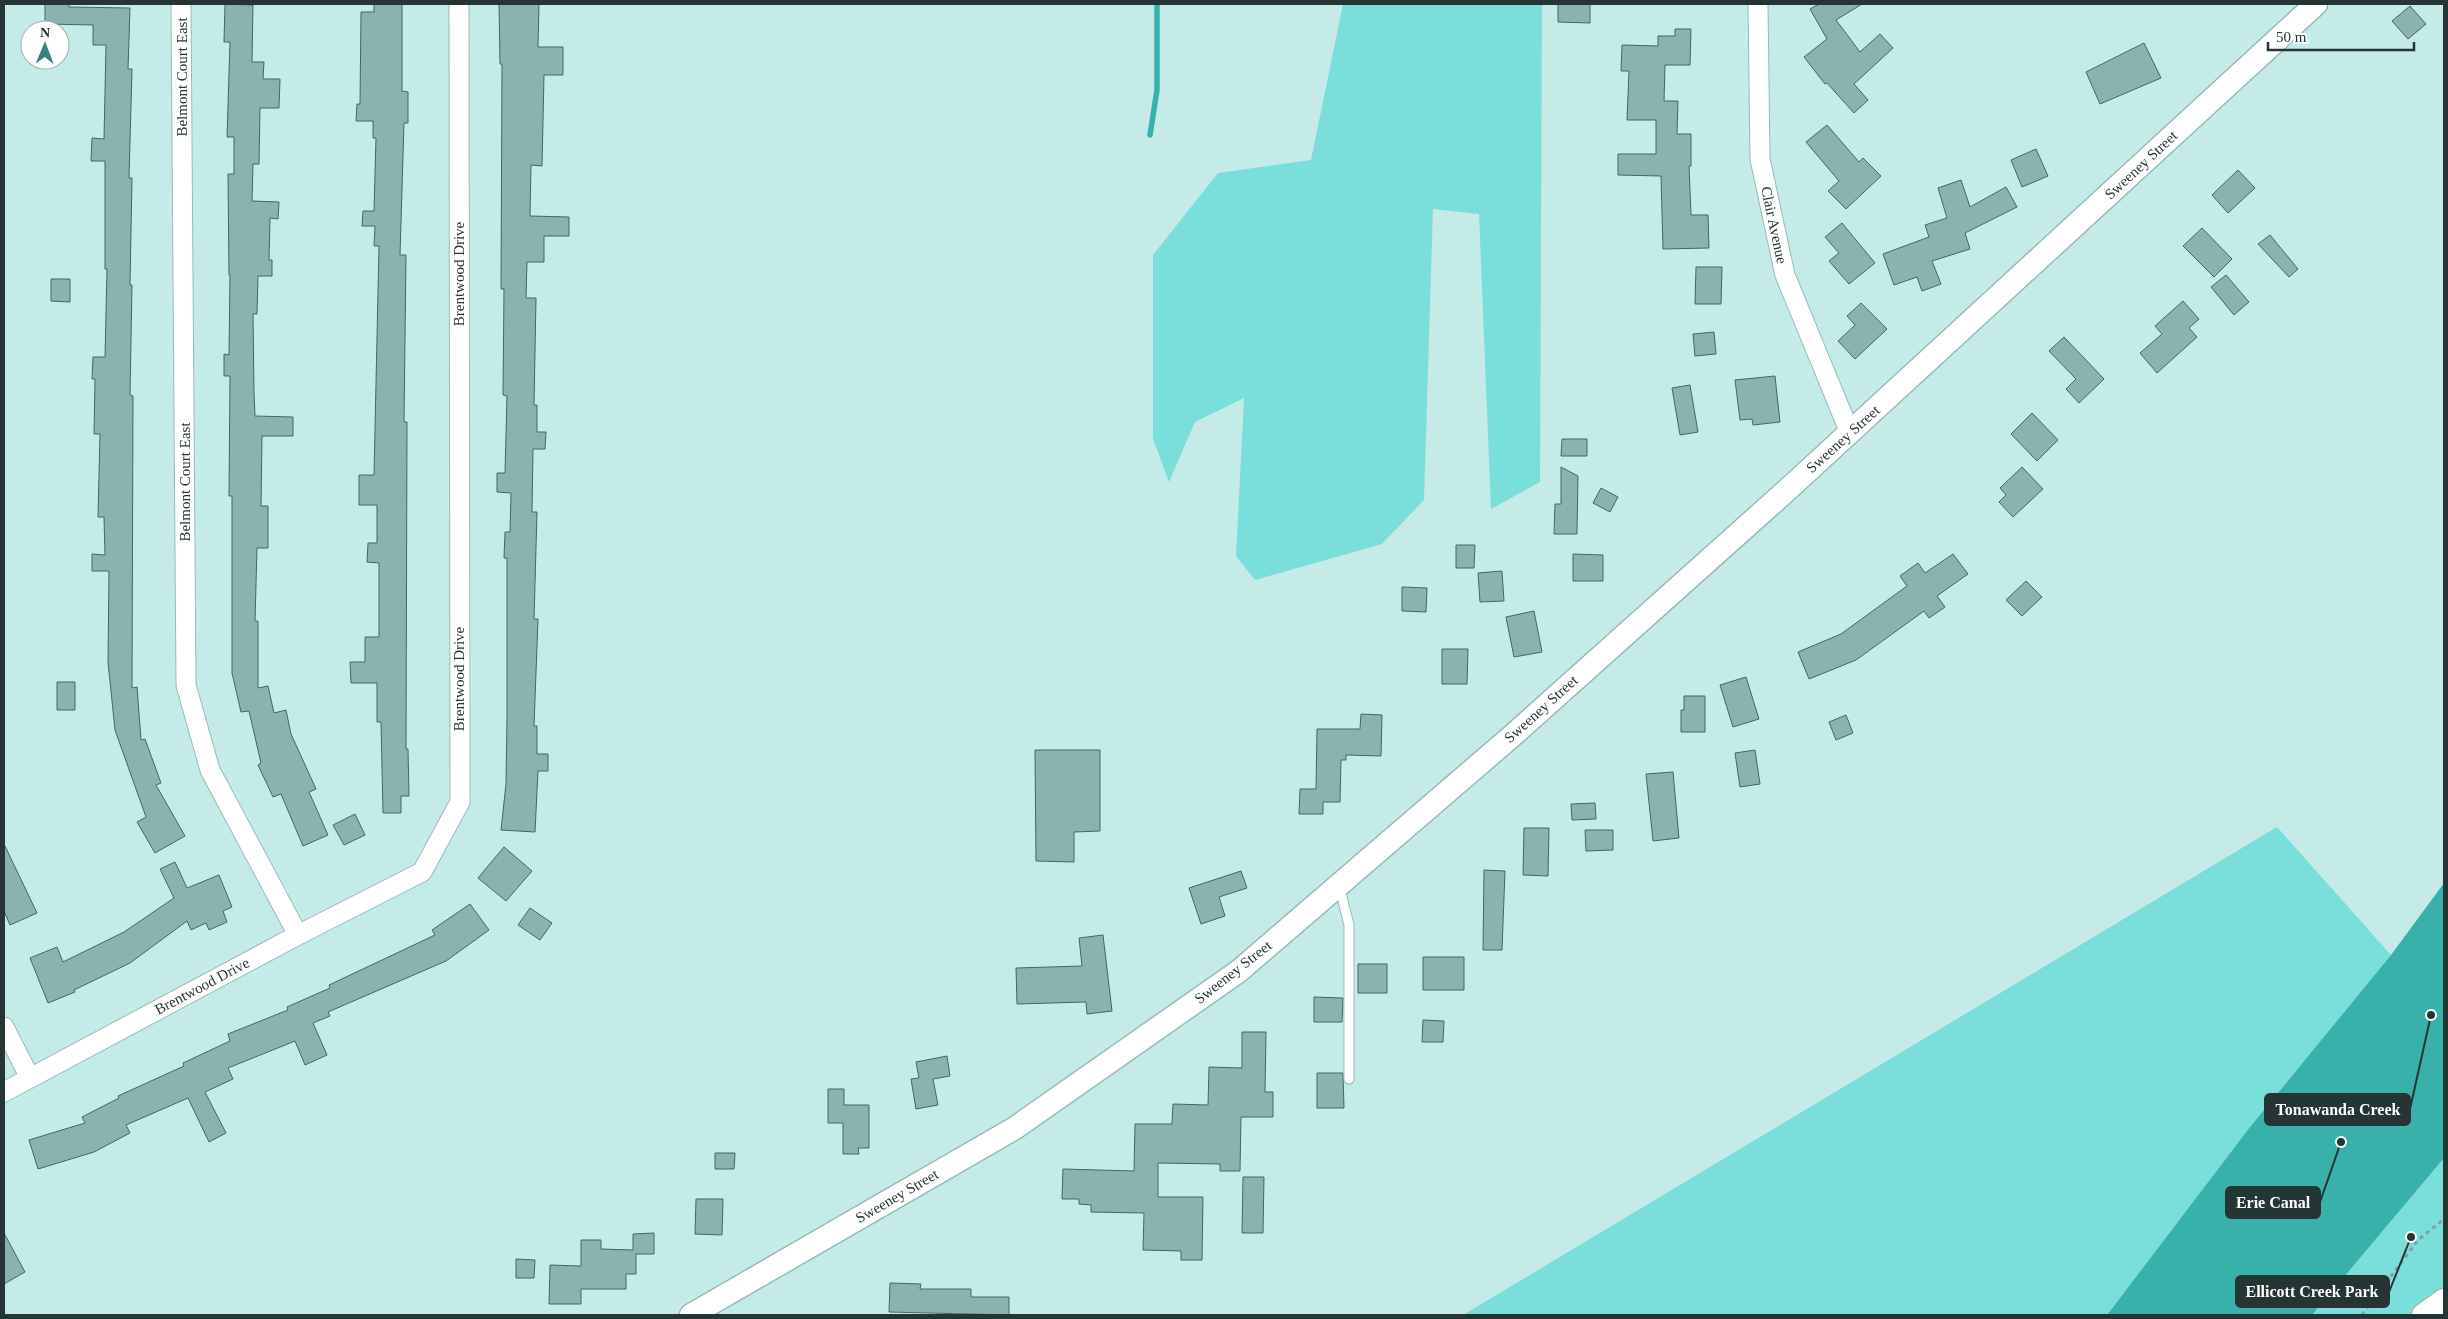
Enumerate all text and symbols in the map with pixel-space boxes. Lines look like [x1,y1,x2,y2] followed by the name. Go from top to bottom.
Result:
[174,17,190,137] street label: Belmont Court East
[20,20,70,70] north arrow
[2268,20,2414,52] scale bar
[40,25,50,40] text: N
[2276,29,2307,45] text: 50 m
[2102,127,2181,203] street label: Sweeney Street
[1758,185,1790,265] street label: Clair Avenue
[451,221,467,326] street label: Brentwood Drive
[1803,401,1883,476] street label: Sweeney Street
[177,422,193,542] street label: Belmont Court East
[451,626,467,731] street label: Brentwood Drive
[1501,671,1581,746] street label: Sweeney Street
[1191,937,1275,1007] street label: Sweeney Street
[152,954,252,1018] street label: Brentwood Drive
[2265,1094,2410,1125] callout: Tonawanda Creek
[2276,1101,2401,1118] text: Tonawanda Creek
[853,1165,942,1226] street label: Sweeney Street
[2226,1187,2320,1218] callout: Erie Canal
[2236,1194,2311,1211] text: Erie Canal
[2236,1276,2389,1307] callout: Ellicott Creek Park
[2245,1283,2379,1300] text: Ellicott Creek Park

